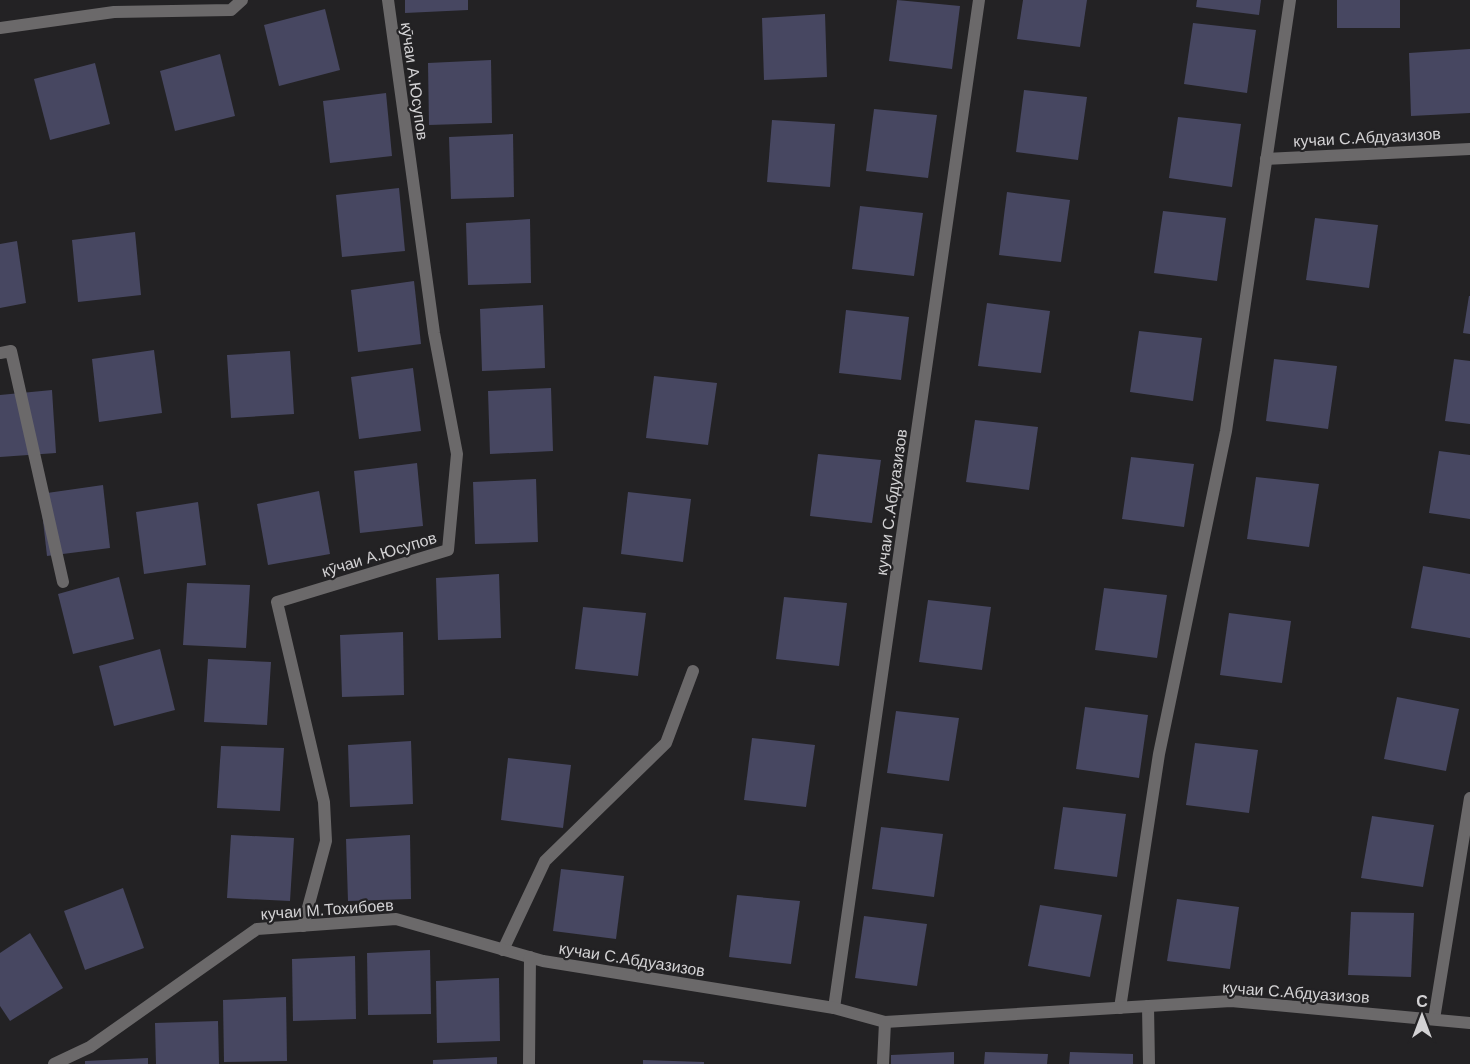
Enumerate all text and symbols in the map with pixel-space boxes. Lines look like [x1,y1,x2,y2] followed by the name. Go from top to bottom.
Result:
[398,21,431,141] street label: кӯчаи А.Юсупов
[1293,125,1441,150] street label: кучаи С.Абдуазизов
[873,428,910,576] street label: кучаи С.Абдуазизов
[320,529,439,580] street label: кӯчаи А.Юсупов
[260,896,394,923] street label: кучаи М.Тохибоев
[558,940,706,979] street label: кучаи С.Абдуазизов
[1222,979,1370,1006] street label: кучаи С.Абдуазизов
[1392,986,1452,1046] north arrow
[1416,993,1428,1010] text: С

